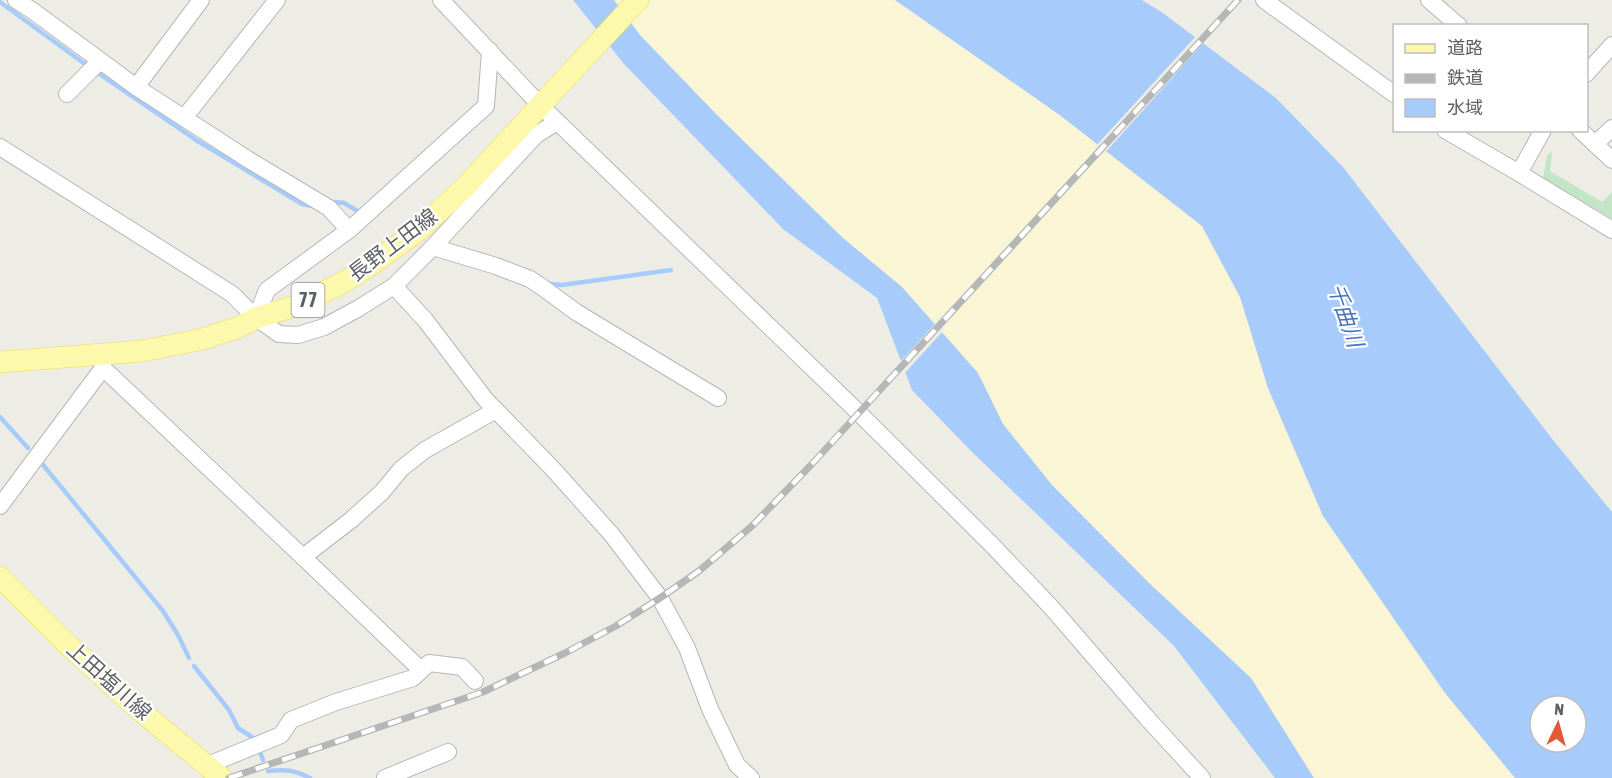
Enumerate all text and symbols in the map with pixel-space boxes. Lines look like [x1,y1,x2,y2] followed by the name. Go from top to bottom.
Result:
[1393,24,1588,132] legend
[1447,37,1483,58] text: 道路
[1447,67,1483,88] text: 鉄道
[1447,97,1483,118] text: 水域
[343,203,442,285] street label: 長野上田線
[1323,280,1370,352] water label: 千曲川
[292,283,324,317] road number: 77
[63,636,157,724] street label: 上田塩川線
[1528,694,1588,754] north arrow
[1554,700,1565,718] text: N

